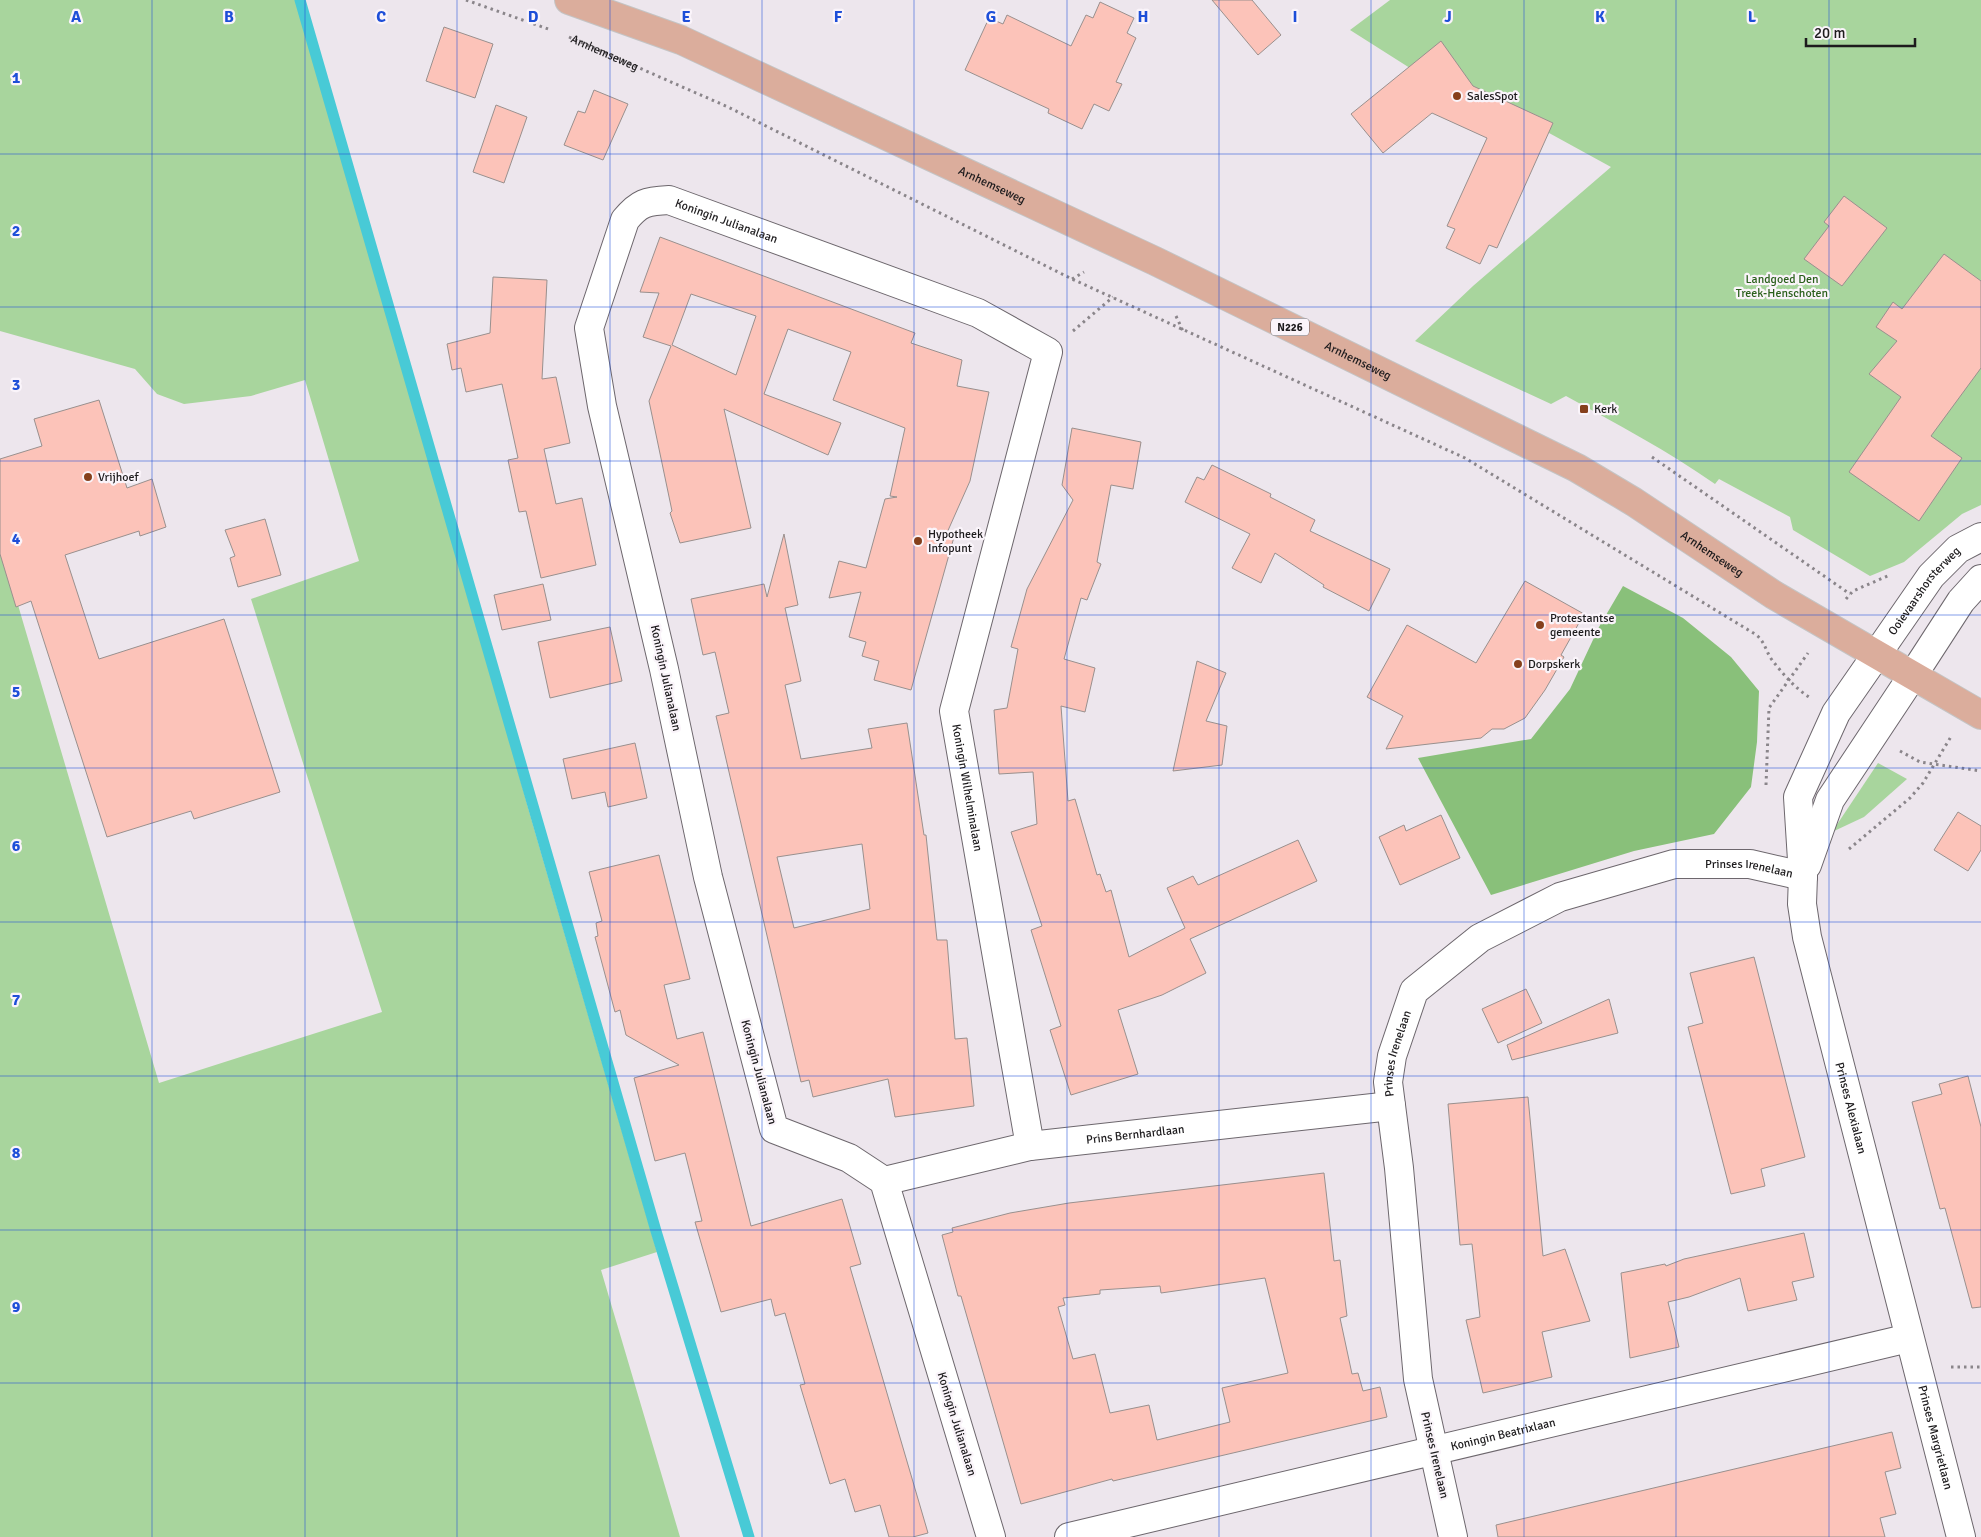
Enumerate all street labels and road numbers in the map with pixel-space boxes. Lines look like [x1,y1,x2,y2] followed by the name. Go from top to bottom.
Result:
[568,32,641,75] street label: Arnhemseweg
[956,163,1028,208] street label: Arnhemseweg
[673,196,780,247] street label: Koningin Julianalaan
[1271,318,1309,336] road number: N226
[1322,338,1394,384] street label: Arnhemseweg
[1677,528,1746,581] street label: Arnhemseweg
[1885,544,1964,638] street label: Ooievaarshorsterweg
[647,624,684,732] street label: Koningin Julianalaan
[948,723,985,853] street label: Koningin Wilhelminalaan
[1705,857,1794,881] street label: Prinses Irenelaan
[1381,1009,1415,1098] street label: Prinses Irenelaan
[737,1018,780,1126] street label: Koningin Julianalaan
[1831,1061,1869,1156] street label: Prinses Alexialaan
[1085,1122,1185,1148] street label: Prins Bernhardlaan
[934,1370,979,1478] street label: Koningin Julianalaan
[1914,1384,1956,1491] street label: Prinses Margrietlaan
[1417,1410,1452,1500] street label: Prinses Irenelaan
[1449,1415,1557,1454] street label: Koningin Beatrixlaan

